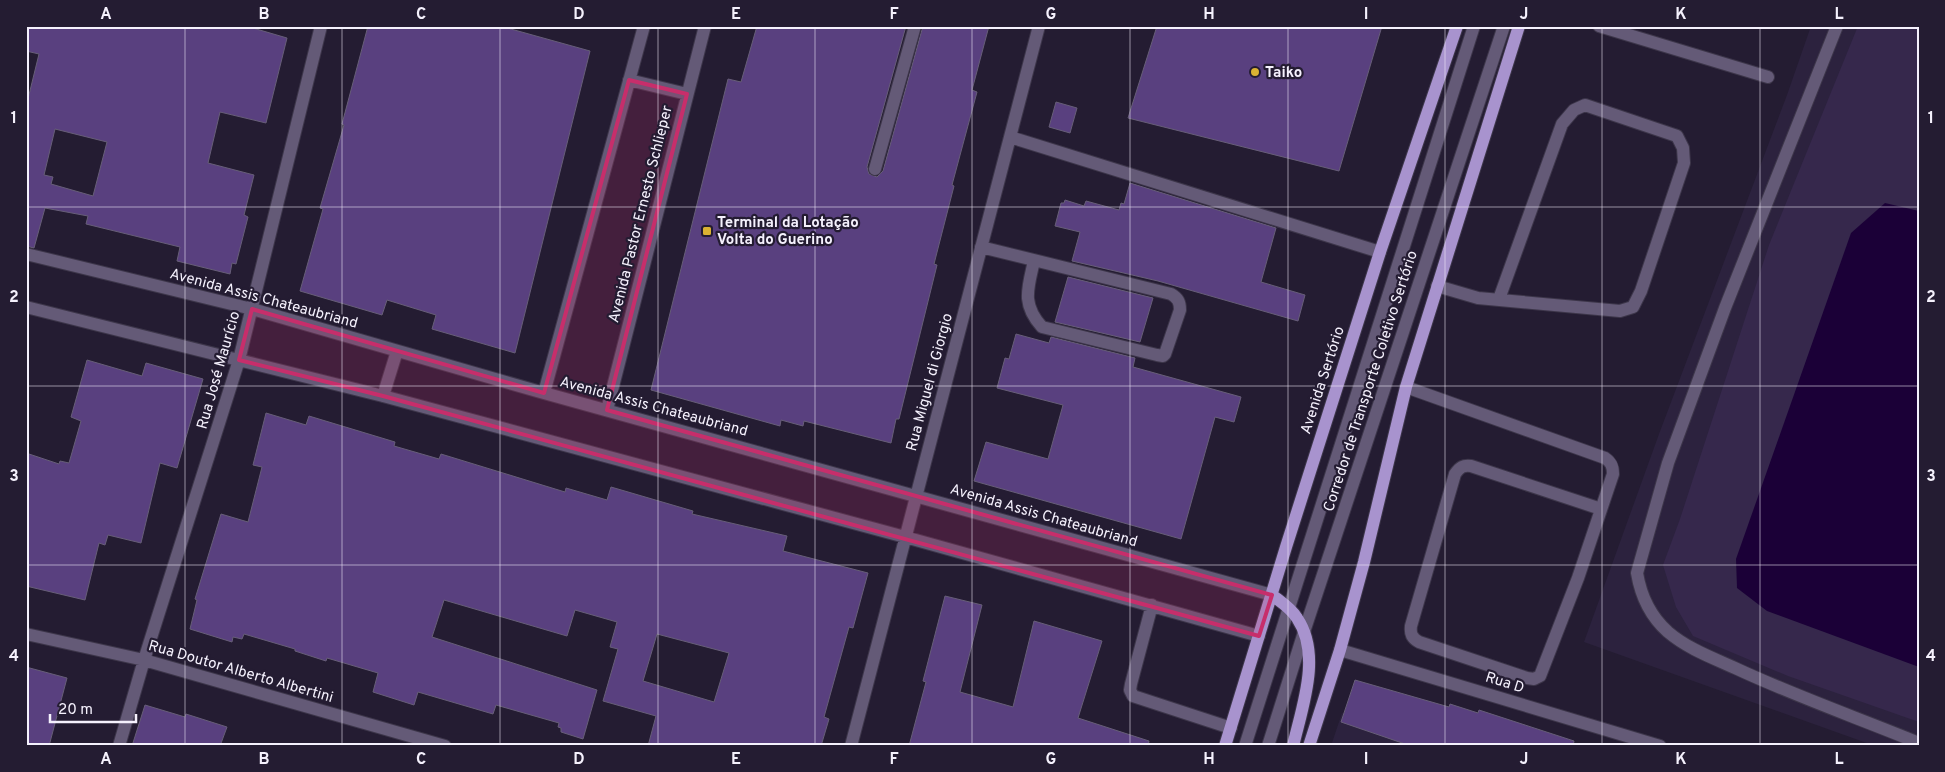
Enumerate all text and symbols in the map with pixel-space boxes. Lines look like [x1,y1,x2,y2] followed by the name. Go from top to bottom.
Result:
[100,5,112,25] text: A
[258,5,270,25] text: B
[416,5,426,25] text: C
[573,5,585,25] text: D
[731,5,741,25] text: E
[889,5,899,25] text: F
[1046,5,1056,25] text: G
[1203,5,1215,25] text: H
[1364,5,1368,25] text: I
[1520,5,1528,25] text: J
[1675,5,1687,25] text: K
[1834,5,1844,25] text: L
[1265,64,1302,83] place label: Taiko
[1249,66,1261,78] marker: Taiko
[605,104,678,325] street label: Avenida Pastor Ernesto Schlieper
[11,109,17,129] text: 1
[1928,109,1934,129] text: 1
[717,214,859,250] place label: Terminal da Lotação Volta do Guerino
[701,225,713,237] marker: Terminal da Lotação Volta do Guerino
[1320,249,1423,514] street label: Corredor de Transporte Coletivo Sertório
[167,265,360,334] street label: Avenida Assis Chateaubriand
[9,288,19,308] text: 2
[1926,288,1936,308] text: 2
[193,309,245,432] street label: Rua José Maurício
[903,311,958,454] street label: Rua Miguel di Giorgio
[1297,324,1350,437] street label: Avenida Sertório
[557,373,750,442] street label: Avenida Assis Chateaubriand
[9,467,19,487] text: 3
[1926,467,1936,487] text: 3
[948,481,1140,552] street label: Avenida Assis Chateaubriand
[146,637,335,708] street label: Rua Doutor Alberto Albertini
[9,647,19,667] text: 4
[1926,647,1936,667] text: 4
[1483,669,1526,698] street label: Rua D
[50,692,136,724] scale bar
[58,701,93,720] text: 20 m
[100,750,112,770] text: A
[258,750,270,770] text: B
[416,750,426,770] text: C
[573,750,585,770] text: D
[731,750,741,770] text: E
[889,750,899,770] text: F
[1046,750,1056,770] text: G
[1203,750,1215,770] text: H
[1364,750,1368,770] text: I
[1520,750,1528,770] text: J
[1675,750,1687,770] text: K
[1834,750,1844,770] text: L

